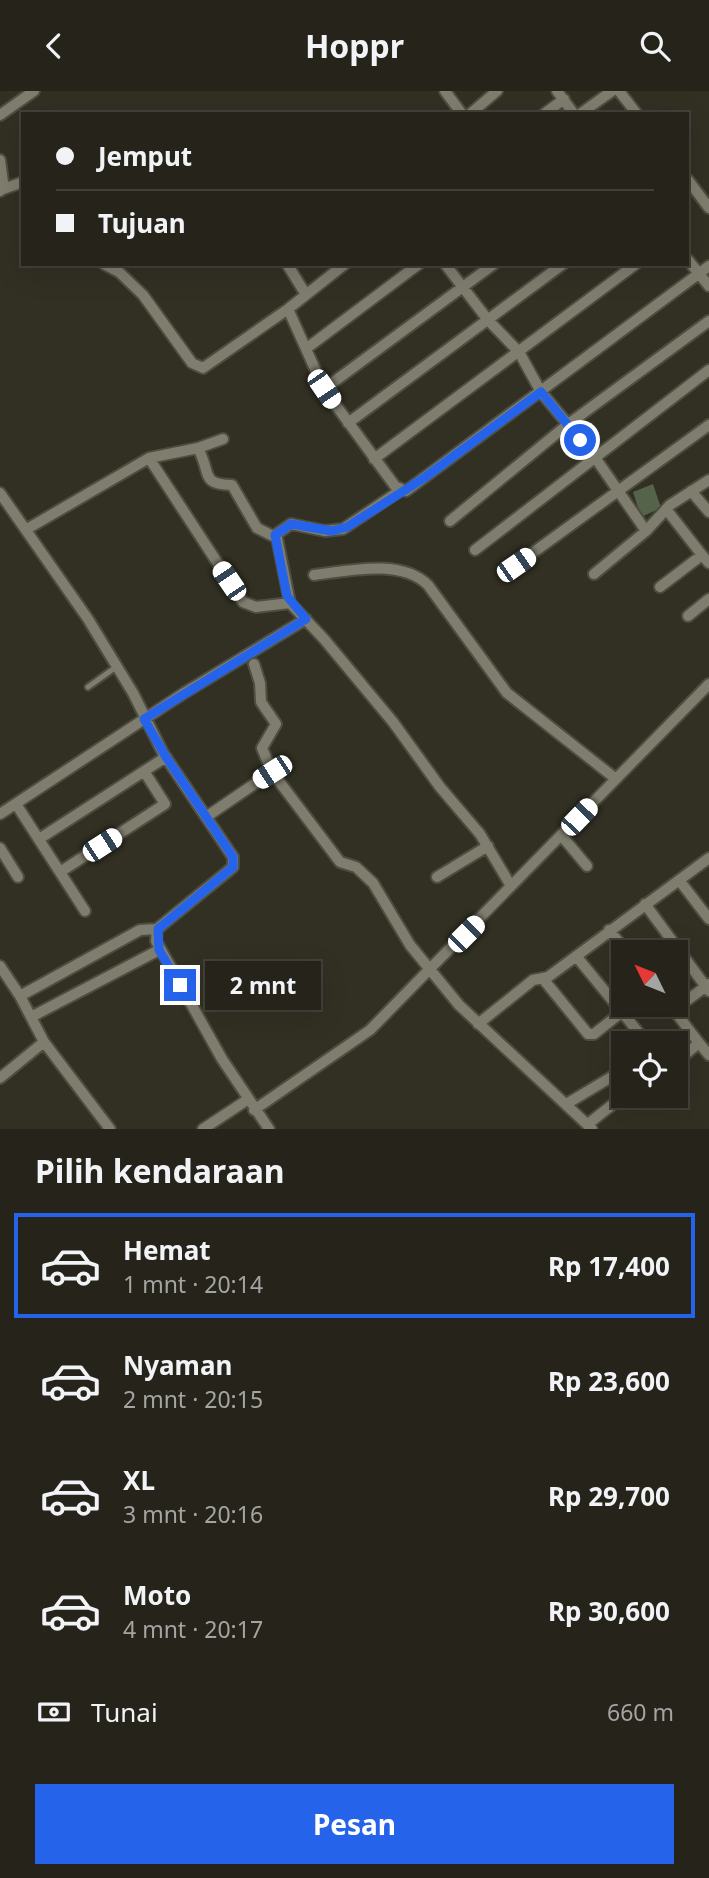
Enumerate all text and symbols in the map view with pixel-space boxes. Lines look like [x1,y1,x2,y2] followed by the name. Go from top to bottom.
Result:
[305,24,404,67] text: Hoppr
[35,27,73,65] icon: back
[636,27,674,65] icon: search
[98,138,192,174] text: Jemput
[98,205,186,241] text: Tujuan
[304,366,345,412] car
[564,424,596,456] route start
[493,544,540,586] car
[209,558,250,604] car
[249,752,296,792] car
[557,795,602,839] car
[79,825,126,865] car
[444,912,489,956] car
[611,940,688,1017] north arrow
[611,940,688,1108] map controls
[204,961,320,1009] callout: 2 mnt
[164,969,196,1001] route end
[230,969,296,1001] text: 2 mnt
[611,1031,688,1108] button: locate
[35,1149,285,1192] text: Pilih kendaraan
[123,1232,211,1268] text: Hemat
[39,1234,102,1297] icon: car
[548,1248,670,1284] text: Rp 17,400
[123,1268,263,1300] text: 1 mnt · 20:14
[123,1347,232,1383] text: Nyaman
[39,1349,102,1412] icon: car
[548,1363,670,1399] text: Rp 23,600
[123,1383,263,1415] text: 2 mnt · 20:15
[123,1462,155,1498] text: XL
[39,1464,102,1527] icon: car
[548,1478,670,1514] text: Rp 29,700
[123,1498,263,1530] text: 3 mnt · 20:16
[123,1577,191,1613] text: Moto
[39,1579,102,1642] icon: car
[548,1593,670,1629] text: Rp 30,600
[123,1613,263,1645] text: 4 mnt · 20:17
[35,1693,73,1731] icon: cash
[91,1694,158,1730] text: Tunai
[607,1696,674,1728] text: 660 m
[35,1784,674,1864] button: Pesan

